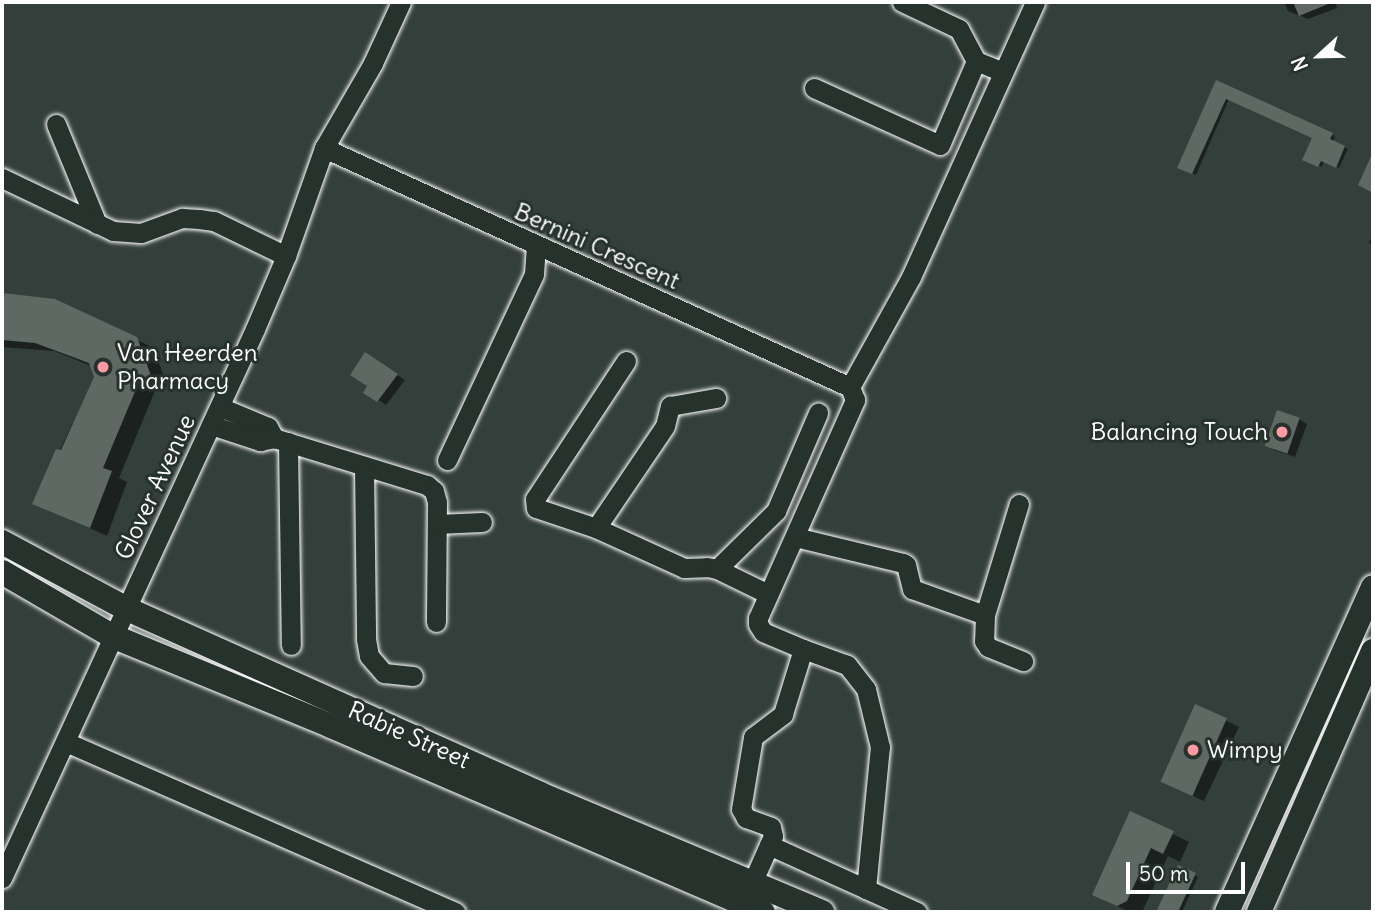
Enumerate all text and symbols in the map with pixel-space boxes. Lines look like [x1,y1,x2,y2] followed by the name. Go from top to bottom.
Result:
[1284,21,1354,91] north arrow
[1286,53,1313,74] text: N
[510,197,684,295] street label: Bernini Crescent
[117,339,258,395] place label: Van Heerden Pharmacy
[95,359,111,375] marker: Van Heerden Pharmacy
[109,410,201,564] street label: Glover Avenue
[1091,418,1268,446] place label: Balancing Touch
[1274,424,1290,440] marker: Balancing Touch
[344,695,474,775] street label: Rabie Street
[1207,736,1283,764] place label: Wimpy
[1185,742,1201,758] marker: Wimpy
[1130,848,1249,892] scale bar
[1139,860,1188,887] text: 50 m

